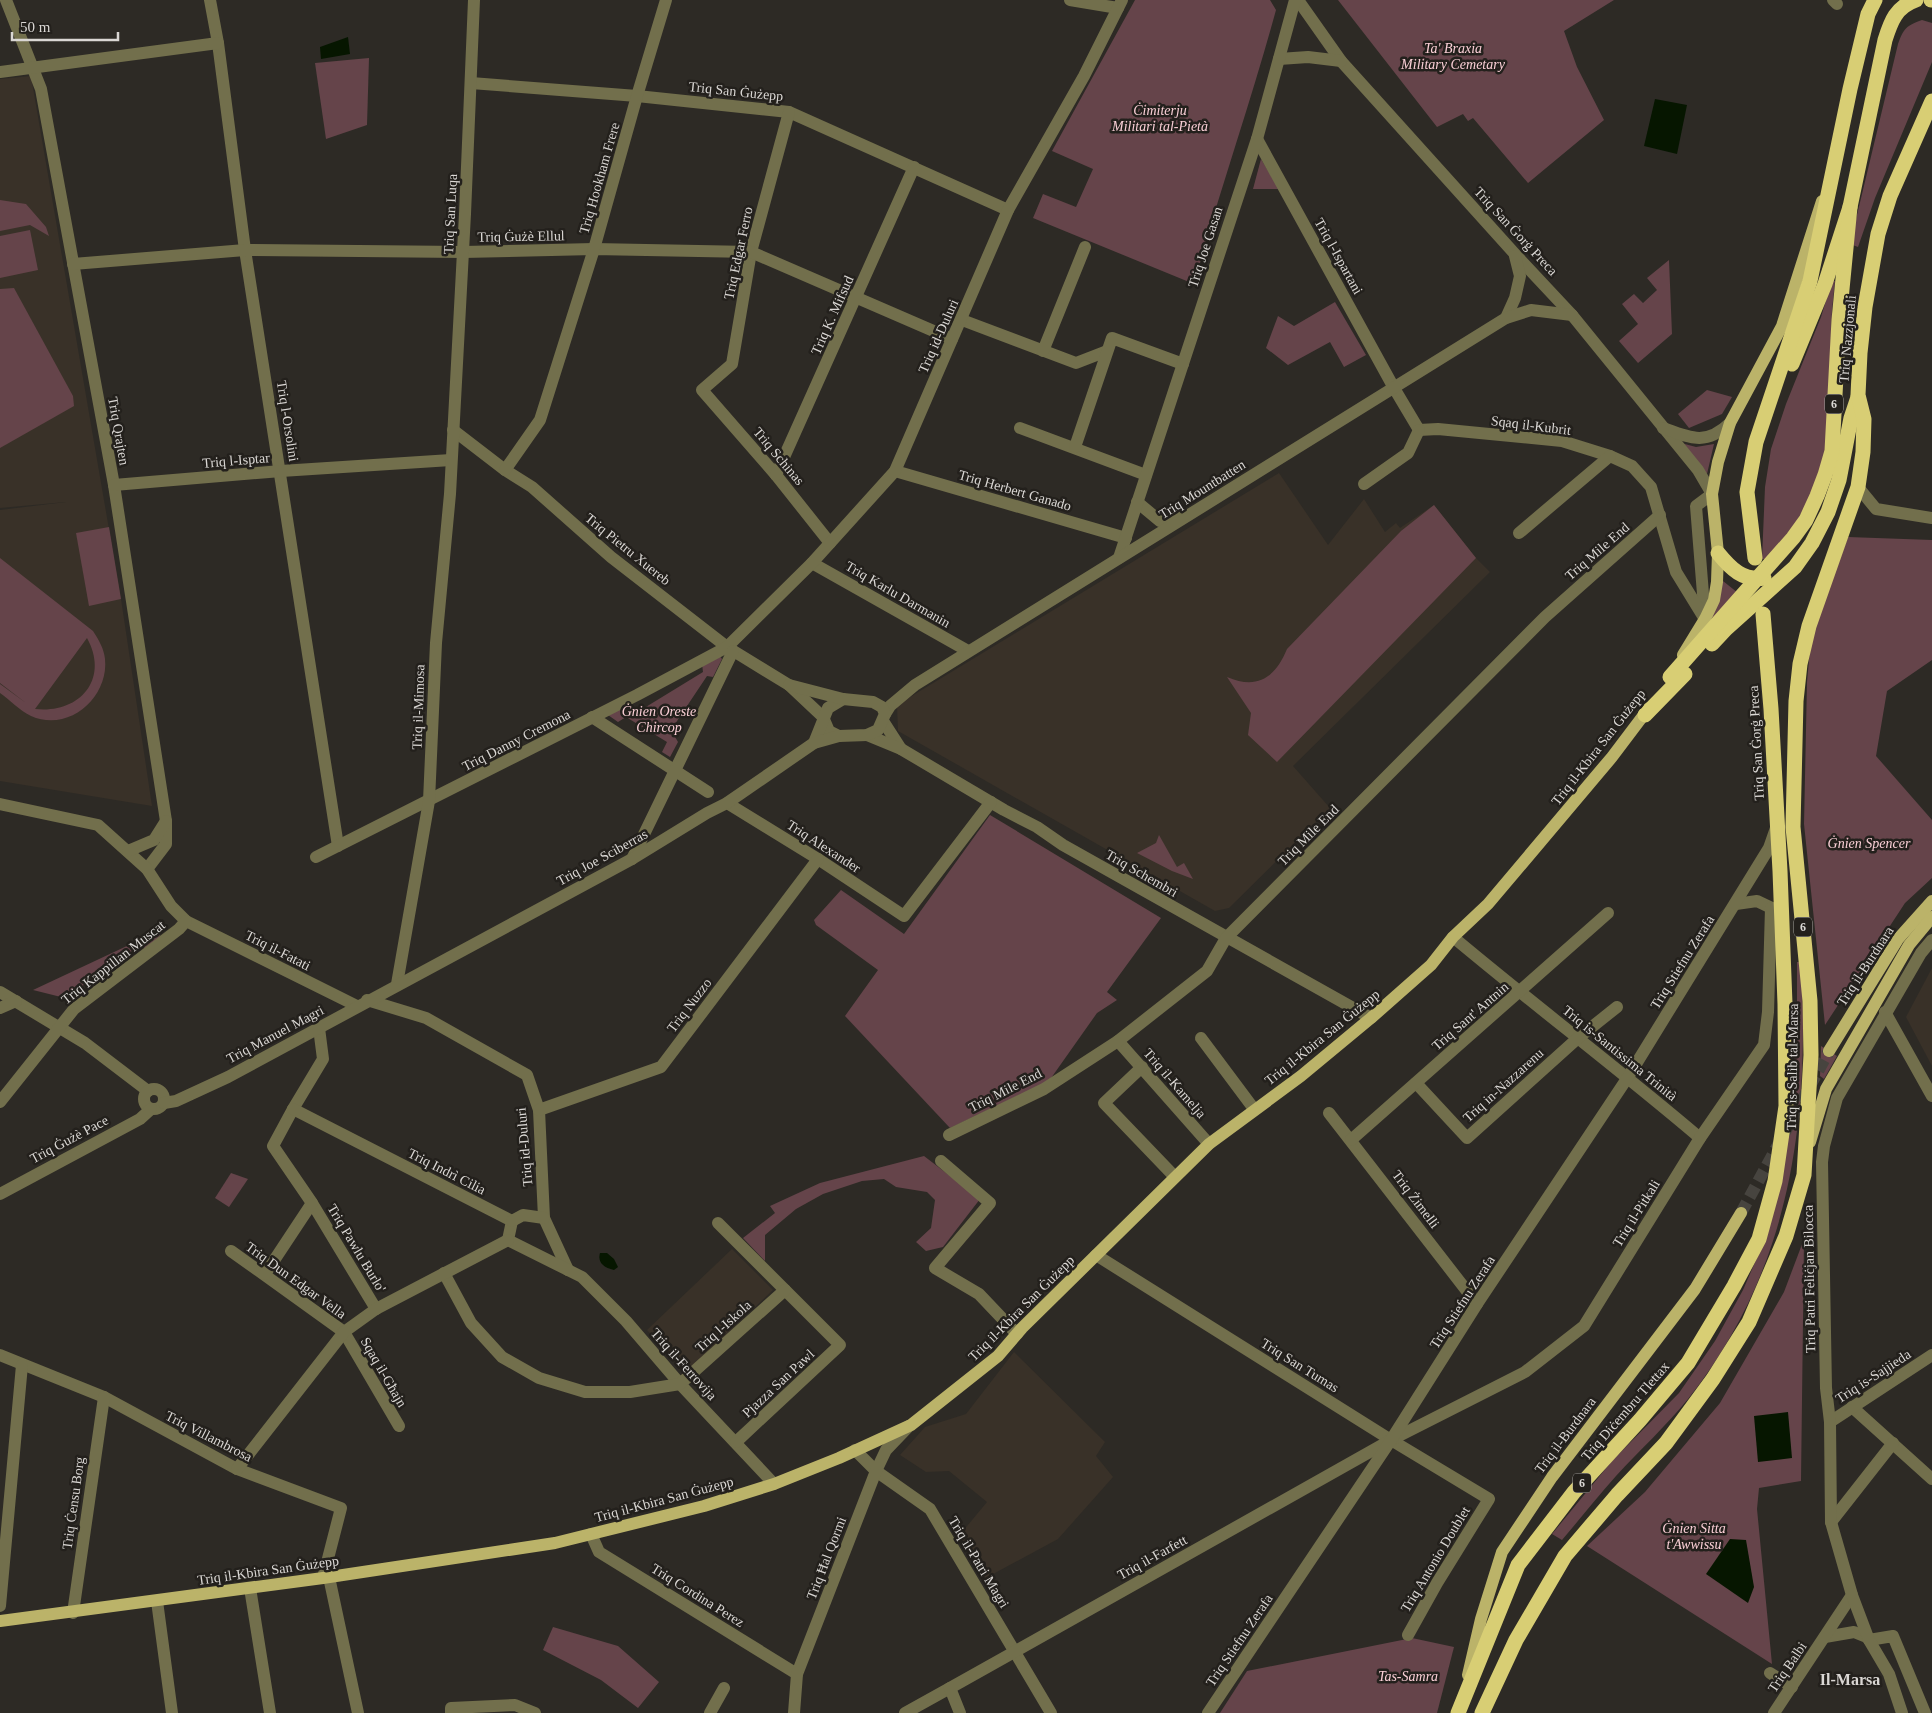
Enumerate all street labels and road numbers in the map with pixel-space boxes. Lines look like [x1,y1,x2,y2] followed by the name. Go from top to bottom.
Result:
[688,78,784,104] street label: Triq San Ġużepp
[576,121,623,236] street label: Triq Hookham Frere
[441,173,460,255] street label: Triq San Luqa
[1471,183,1562,279] street label: Triq San Ġorġ Preca
[721,205,756,301] street label: Triq Edgar Ferro
[1185,205,1226,290] street label: Triq Joe Gasan
[1311,216,1366,297] street label: Triq l-Ispartani
[477,227,565,245] street label: Triq Ġużè Ellul
[808,273,857,357] street label: Triq K. Mifsud
[1836,295,1859,383] street label: Triq Nazzjonali
[915,297,961,375] street label: Triq id-Duluri
[274,380,301,463] street label: Triq l-Orsolini
[1825,394,1843,414] road number: 6
[105,396,132,466] street label: Triq Qrajten
[1490,413,1572,438] street label: Sqaq il-Kubrit
[750,424,807,488] street label: Triq Schinas
[202,450,271,471] street label: Triq l-Isptar
[1156,457,1248,522] street label: Triq Mountbatten
[957,467,1073,514] street label: Triq Herbert Ganado
[582,510,673,588] street label: Triq Pietru Xuereb
[1562,520,1632,583] street label: Triq Mile End
[843,558,953,631] street label: Triq Karlu Darmanin
[410,663,428,750] street label: Triq il-Mimosa
[1745,684,1767,801] street label: Triq San Ġorġ Preca
[1548,686,1648,808] street label: Triq il-Kbira San Ġużepp
[460,706,573,774] street label: Triq Danny Cremona
[1275,802,1342,869] street label: Triq Mile End
[784,817,864,876] street label: Triq Alexander
[554,826,650,889] street label: Triq Joe Sciberras
[1103,847,1181,900] street label: Triq Schembri
[1648,912,1718,1012] street label: Triq Stiefnu Zerafa
[59,917,168,1007] street label: Triq Kappillan Muscat
[1794,918,1812,936] road number: 6
[1834,923,1897,1009] street label: Triq il-Burdnara
[243,928,313,973] street label: Triq il-Fatati
[664,975,715,1035] street label: Triq Nuzzo
[1429,979,1512,1054] street label: Triq Sant' Antnin
[1261,986,1383,1088] street label: Triq il-Kbira San Ġużepp
[224,1003,326,1066] street label: Triq Manuel Magri
[1560,1003,1680,1105] street label: Triq is-Santissima Trinità
[1784,1003,1801,1131] street label: Triq is-Salib tal-Marsa
[1460,1045,1546,1125] street label: Triq in-Nazzarenu
[1140,1046,1209,1122] street label: Triq il-Kamelja
[966,1066,1044,1115] street label: Triq Mile End
[514,1107,535,1187] street label: Triq id-Duluri
[27,1112,111,1166] street label: Triq Ġużè Pace
[405,1145,489,1198] street label: Triq Indrì Cilia
[1389,1168,1442,1231] street label: Triq Żimelli
[1610,1177,1663,1250] street label: Triq il-Pitkali
[324,1202,389,1295] street label: Triq Pawlu Burlo'
[1801,1204,1818,1353] street label: Triq Patri Feliċjan Bilocca
[243,1239,349,1322] street label: Triq Dun Edgar Vella
[965,1252,1077,1364] street label: Triq il-Kbira San Ġużepp
[1427,1252,1498,1351] street label: Triq Stiefnu Zerafa
[692,1297,755,1355] street label: Triq l-Iskola
[648,1326,720,1404] street label: Triq il-Ferrovija
[358,1335,410,1410] street label: Sqaq il-Għajn
[1258,1335,1341,1395] street label: Triq San Tumas
[739,1346,817,1420] street label: Pjazza San Pawl
[1833,1346,1914,1406] street label: Triq is-Sajjieda
[1578,1359,1672,1464] street label: Triq Diċembru Tlettax
[1532,1394,1599,1476] street label: Triq il-Burdnara
[163,1408,255,1465] street label: Triq Villambrosa
[59,1456,87,1550] street label: Triq Ċensu Borg
[593,1473,735,1525] street label: Triq il-Kbira San Ġużepp
[1573,1474,1591,1492] road number: 6
[1398,1504,1473,1615] street label: Triq Antonio Doublet
[945,1514,1012,1611] street label: Triq il-Patri Magri
[804,1515,849,1602] street label: Triq Ħal Qormi
[1115,1532,1190,1583] street label: Triq il-Farfett
[196,1552,340,1588] street label: Triq il-Kbira San Ġużepp
[648,1561,747,1630] street label: Triq Cordina Perez
[1203,1591,1276,1689] street label: Triq Stiefnu Zerafa
[1765,1639,1810,1695] street label: Triq Balbi

